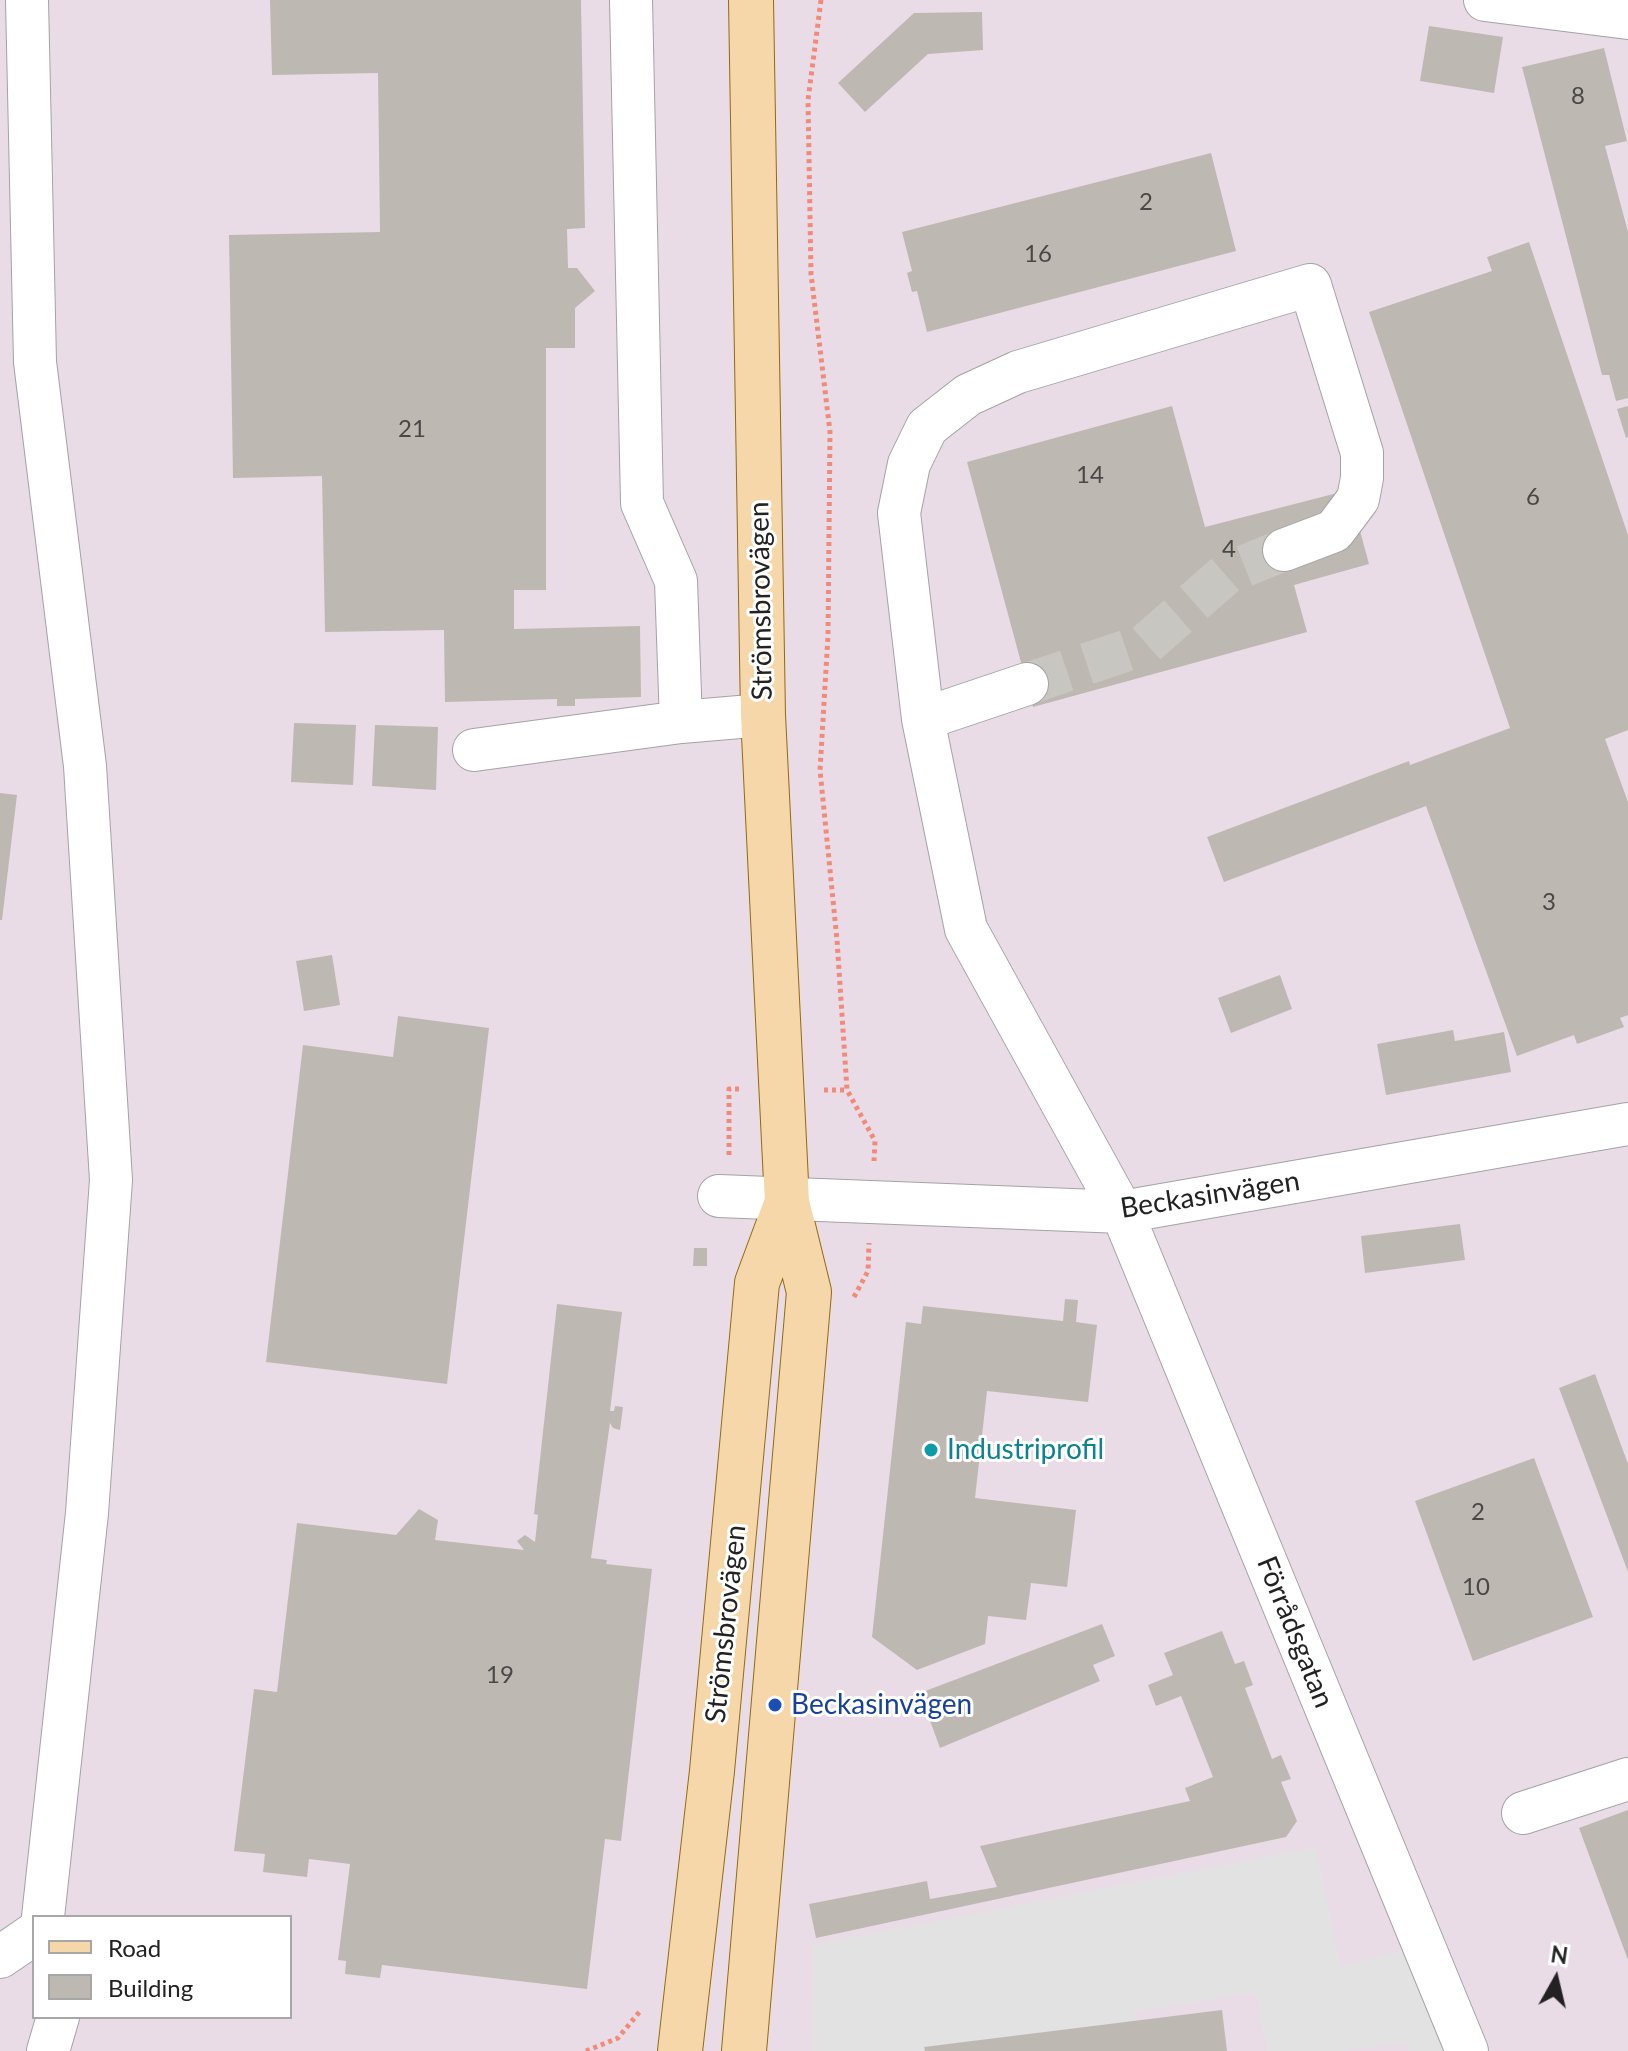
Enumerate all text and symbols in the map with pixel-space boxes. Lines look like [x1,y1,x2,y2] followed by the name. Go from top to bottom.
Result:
[1571,82,1585,110] house number: 8
[1139,188,1153,216] house number: 2
[1024,240,1052,268] house number: 16
[398,415,426,443] house number: 21
[1076,461,1104,489] house number: 14
[1526,483,1540,511] house number: 6
[742,501,780,701] street label: Strömsbrovägen
[1222,535,1236,563] house number: 4
[1542,888,1556,916] house number: 3
[1118,1164,1302,1226] street label: Beckasinvägen
[947,1433,1104,1467] place label: Industriprofil
[922,1441,940,1459] marker: Industriprofil
[1471,1498,1485,1526] house number: 2
[699,1523,753,1725] street label: Strömsbrovägen
[1249,1551,1341,1713] street label: Förrådsgatan
[1462,1573,1490,1601] house number: 10
[486,1661,514,1689] house number: 19
[791,1688,972,1722] place label: Beckasinvägen
[766,1696,784,1714] marker: Beckasinvägen
[32,1915,292,2019] legend
[108,1933,161,1962] text: Road
[1516,1939,1596,2019] north arrow
[1549,1940,1570,1969] text: N
[108,1973,193,2002] text: Building

